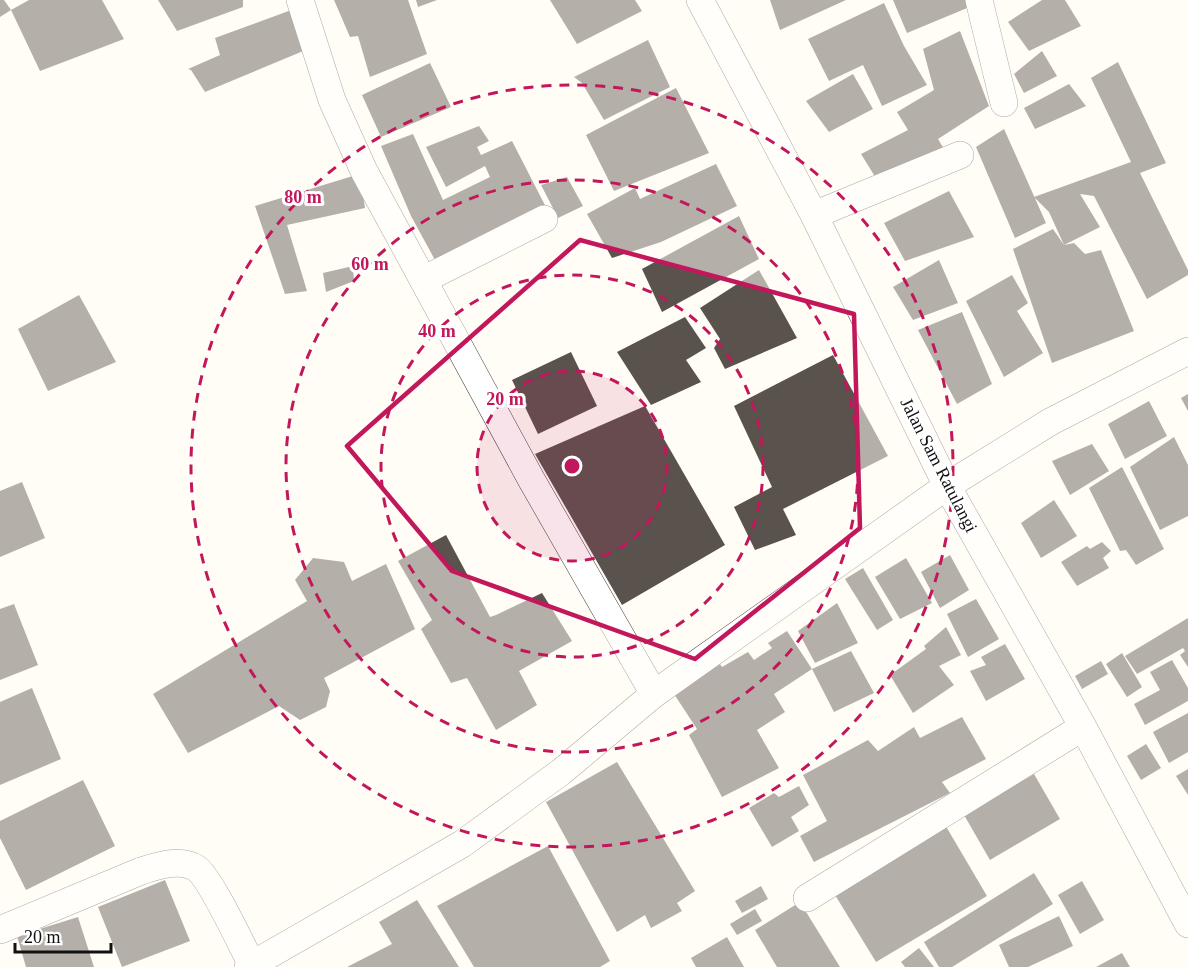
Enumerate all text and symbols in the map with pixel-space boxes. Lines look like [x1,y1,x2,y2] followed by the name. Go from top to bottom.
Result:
[284,187,322,207] text: 80 m
[351,254,389,274] text: 60 m
[418,321,456,341] text: 40 m
[486,389,524,409] text: 20 m
[896,395,982,535] street label: Jalan Sam Ratulangi
[562,456,582,476] centre of rings
[15,916,111,954] scale bar
[24,927,61,947] text: 20 m

